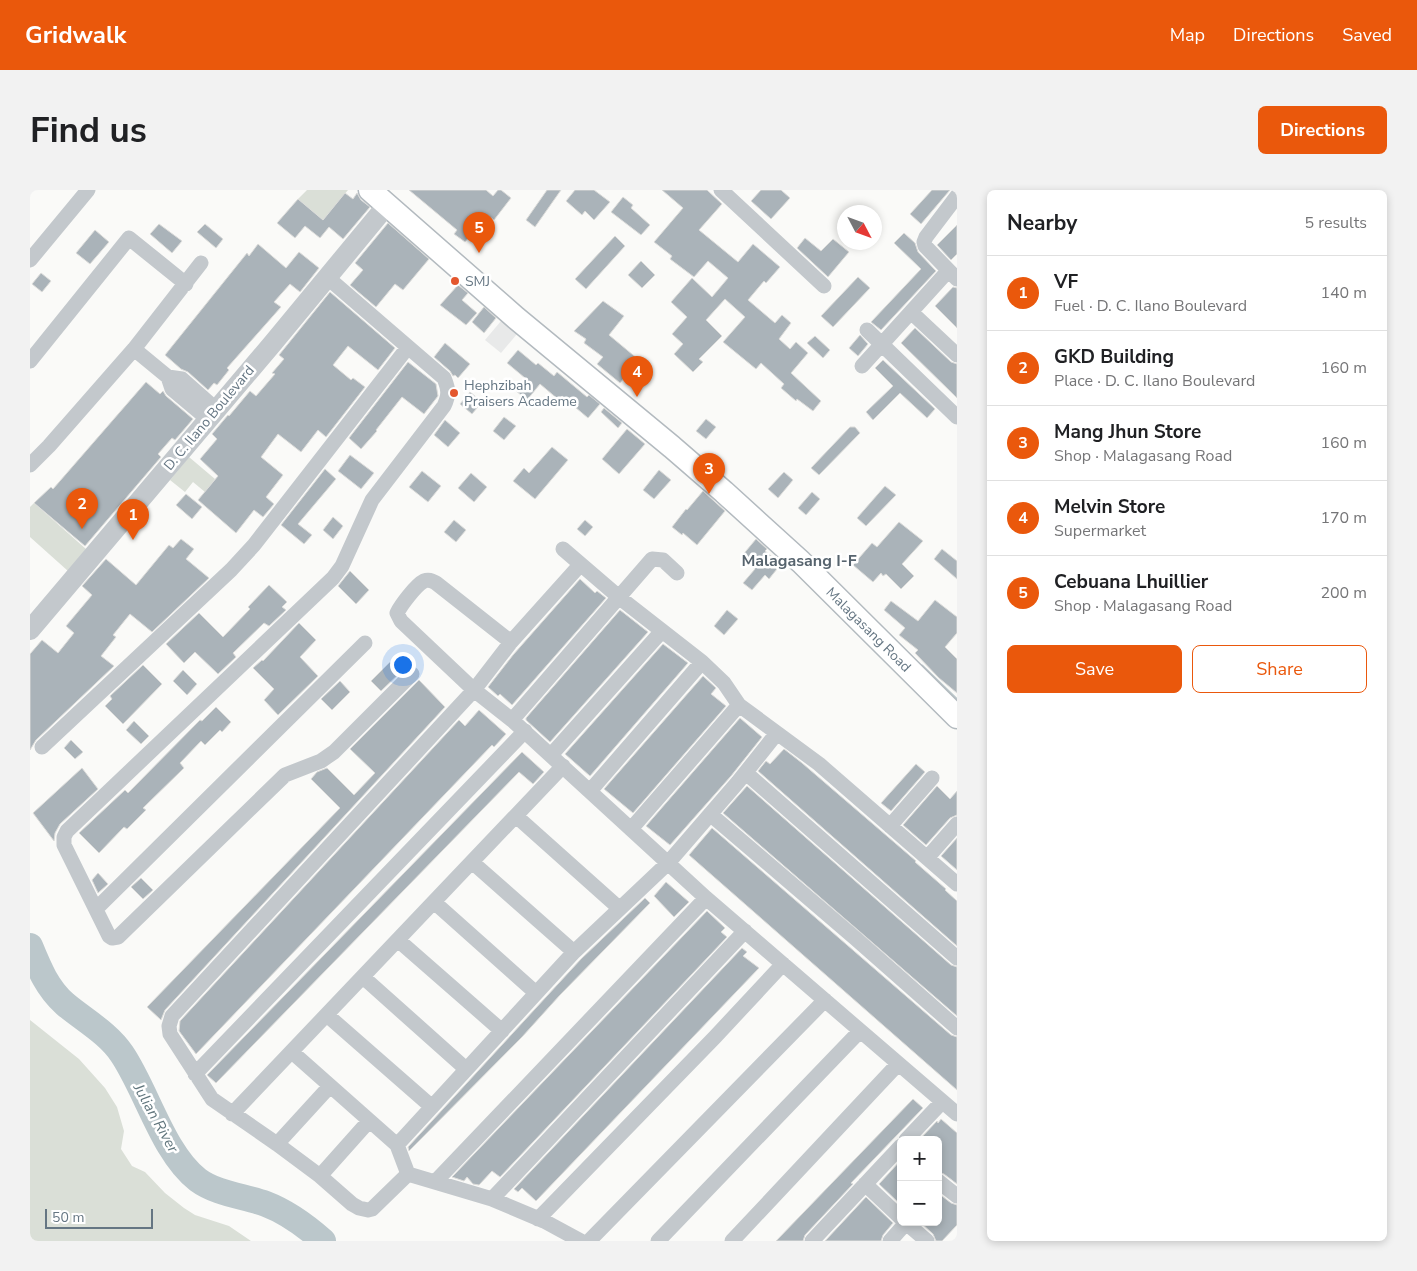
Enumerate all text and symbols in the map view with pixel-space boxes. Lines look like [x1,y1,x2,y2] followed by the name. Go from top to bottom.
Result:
[25,19,126,51] text: Gridwalk
[1170,23,1205,47] text: Map
[1233,23,1314,47] text: Directions
[1342,23,1392,47] text: Saved
[1258,106,1387,154] button: Directions
[30,107,147,154] text: Find us
[837,205,882,250] north arrow
[1007,209,1077,237] text: Nearby
[463,212,495,253] pin: 5
[1305,212,1367,234] text: 5 results
[1054,269,1078,295] text: VF
[465,272,490,291] place label: SMJ
[449,275,461,287] marker: SMJ
[1018,282,1028,304] text: 1
[1320,282,1367,304] text: 140 m
[1054,295,1247,317] text: Fuel · D. C. Ilano Boulevard
[1054,344,1174,370] text: GKD Building
[621,356,653,397] pin: 4
[1018,357,1028,379] text: 2
[1320,357,1367,379] text: 160 m
[159,361,259,475] street label: D. C. Ilano Boulevard
[1054,370,1255,392] text: Place · D. C. Ilano Boulevard
[464,376,577,411] place label: Hephzibah Praisers Academe
[448,387,460,399] marker: Hephzibah Praisers Academe
[1054,419,1201,445] text: Mang Jhun Store
[1018,432,1028,454] text: 3
[1320,432,1367,454] text: 160 m
[1054,445,1232,467] text: Shop · Malagasang Road
[693,453,725,494] pin: 3
[66,488,98,529] pin: 2
[1054,494,1165,520] text: Melvin Store
[117,499,149,540] pin: 1
[1018,507,1028,529] text: 4
[1320,507,1367,529] text: 170 m
[1054,520,1146,542] text: Supermarket
[741,550,857,572] district label: Malagasang I-F
[1054,569,1208,595] text: Cebuana Lhuillier
[1018,582,1028,604] text: 5
[1320,582,1367,604] text: 200 m
[822,583,916,676] street label: Malagasang Road
[1054,595,1232,617] text: Shop · Malagasang Road
[1007,645,1182,693] button: Save
[1192,645,1367,693] button: Share
[390,652,416,678] your location
[128,1079,183,1157] water label: Julian River
[897,1136,942,1226] map controls
[897,1136,942,1181] button: +
[897,1181,942,1226] button: −
[45,1206,152,1229] scale bar
[52,1208,84,1227] text: 50 m

